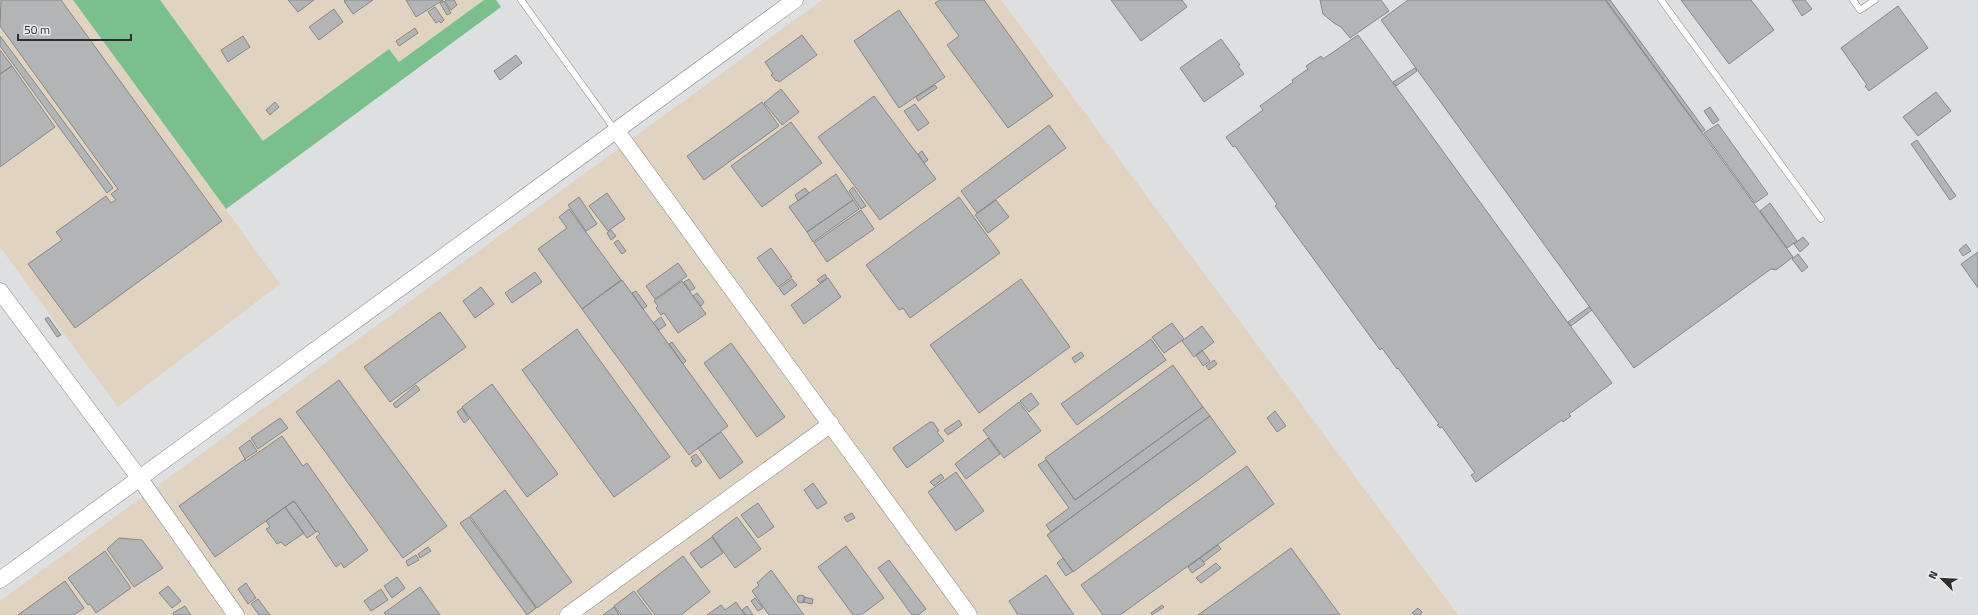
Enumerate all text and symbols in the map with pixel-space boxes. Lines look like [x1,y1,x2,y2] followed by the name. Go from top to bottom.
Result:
[18,16,131,42] scale bar
[24,20,50,39] text: 50 m
[1922,559,1962,599] north arrow
[1924,568,1942,582] text: N

